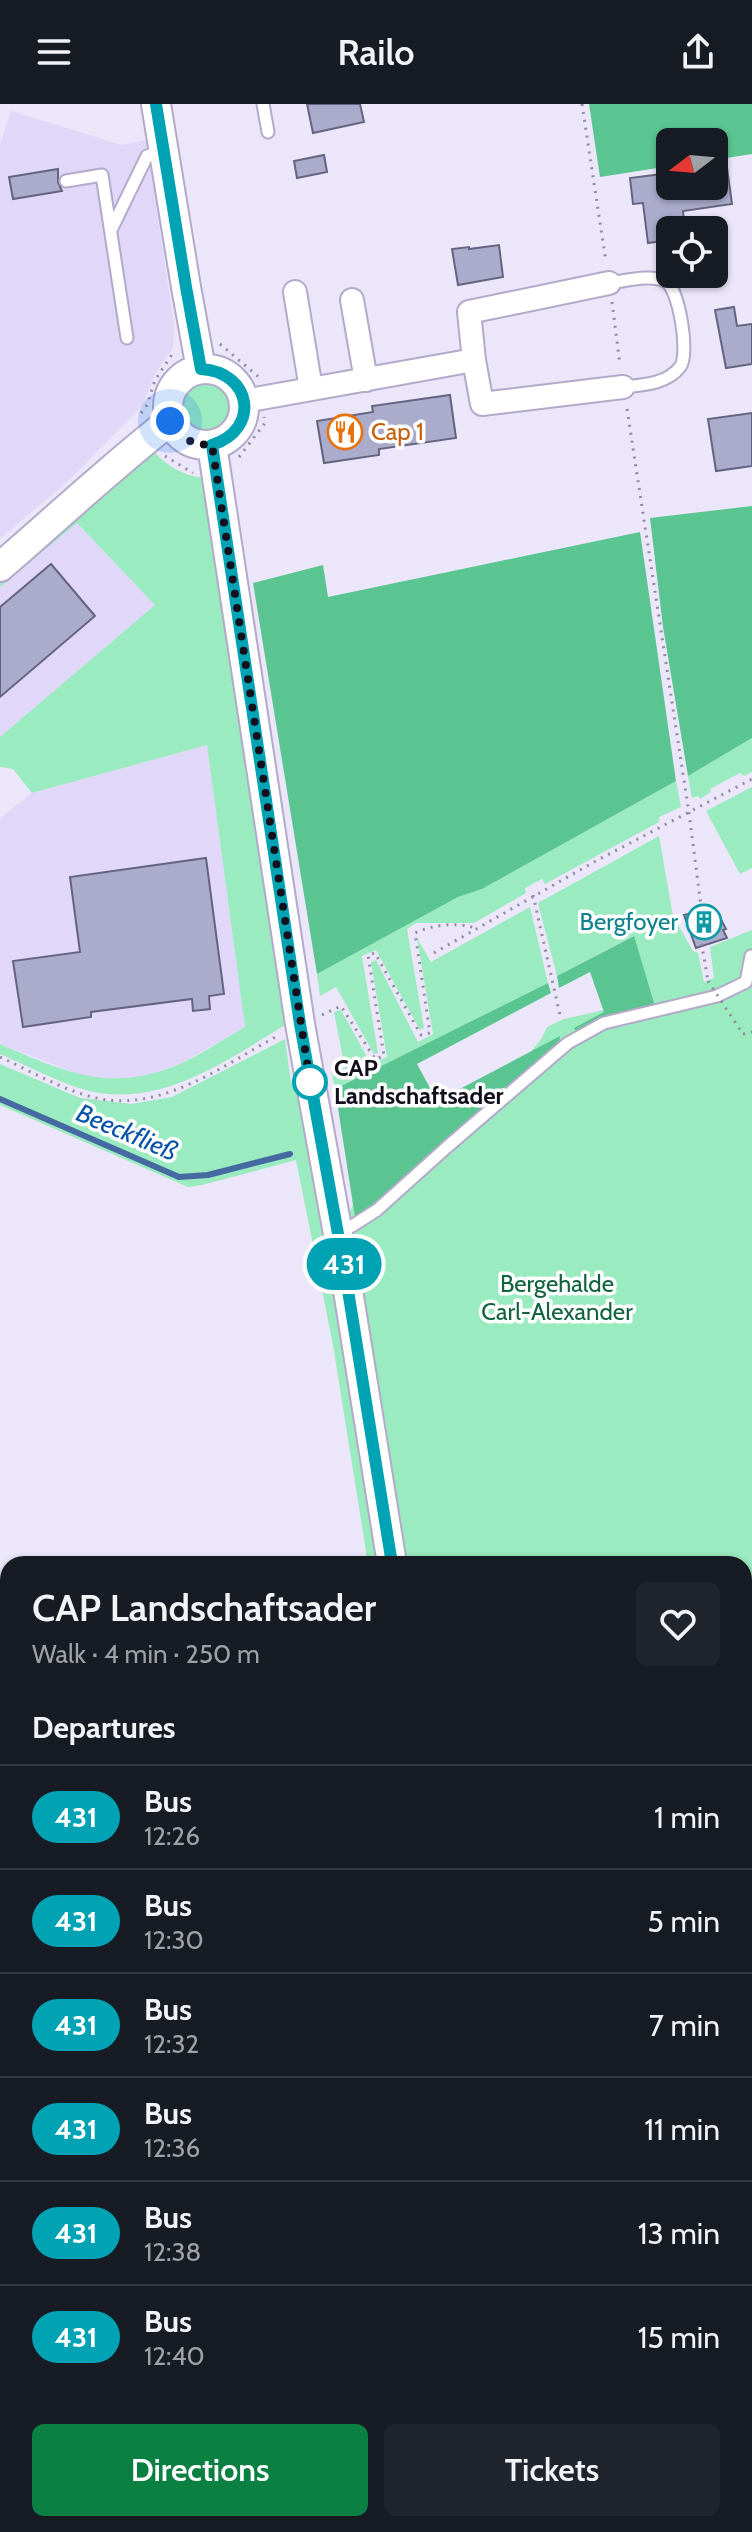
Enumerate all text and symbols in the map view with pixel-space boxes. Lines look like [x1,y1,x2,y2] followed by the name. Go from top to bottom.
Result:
[32,30,76,74] icon: menu
[337,30,415,74] text: Railo
[676,30,720,74] icon: share
[656,128,728,200] north arrow
[656,128,728,288] map controls
[656,216,728,288] button: locate
[150,401,190,441] your location
[326,413,364,451] restaurant icon: Cap 1
[371,417,424,446] place label: Cap 1
[685,903,723,941] building icon: Bergfoyer
[580,907,678,936] place label: Bergfoyer
[334,1053,504,1110] place label: CAP Landschaftsader
[293,1065,327,1099] marker: CAP Landschaftsader
[72,1096,182,1168] water label: Beeckfließ
[298,1238,390,1290] line badge: 431
[323,1247,365,1281] text: 431
[481,1269,633,1326] park label: Bergehalde Carl-Alexander
[636,1582,720,1666] button: heart
[32,1584,376,1631] text: CAP Landschaftsader
[32,1638,260,1670] text: Walk · 4 min · 250 m
[32,1709,176,1746] text: Departures
[144,1783,192,1820] text: Bus
[654,1799,720,1836] text: 1 min
[55,1800,97,1834] text: 431
[144,1820,200,1852] text: 12:26
[144,1887,192,1924] text: Bus
[648,1903,720,1940] text: 5 min
[55,1904,97,1938] text: 431
[144,1924,204,1956] text: 12:30
[144,1991,192,2028] text: Bus
[649,2007,720,2044] text: 7 min
[55,2008,97,2042] text: 431
[144,2028,199,2060] text: 12:32
[144,2095,192,2132] text: Bus
[644,2111,720,2148] text: 11 min
[55,2112,97,2146] text: 431
[144,2132,200,2164] text: 12:36
[144,2199,192,2236] text: Bus
[638,2215,720,2252] text: 13 min
[55,2216,97,2250] text: 431
[144,2236,201,2268] text: 12:38
[144,2303,192,2340] text: Bus
[638,2319,720,2356] text: 15 min
[55,2320,97,2354] text: 431
[144,2340,205,2372] text: 12:40
[32,2424,368,2516] button: Directions
[384,2424,720,2516] button: Tickets

